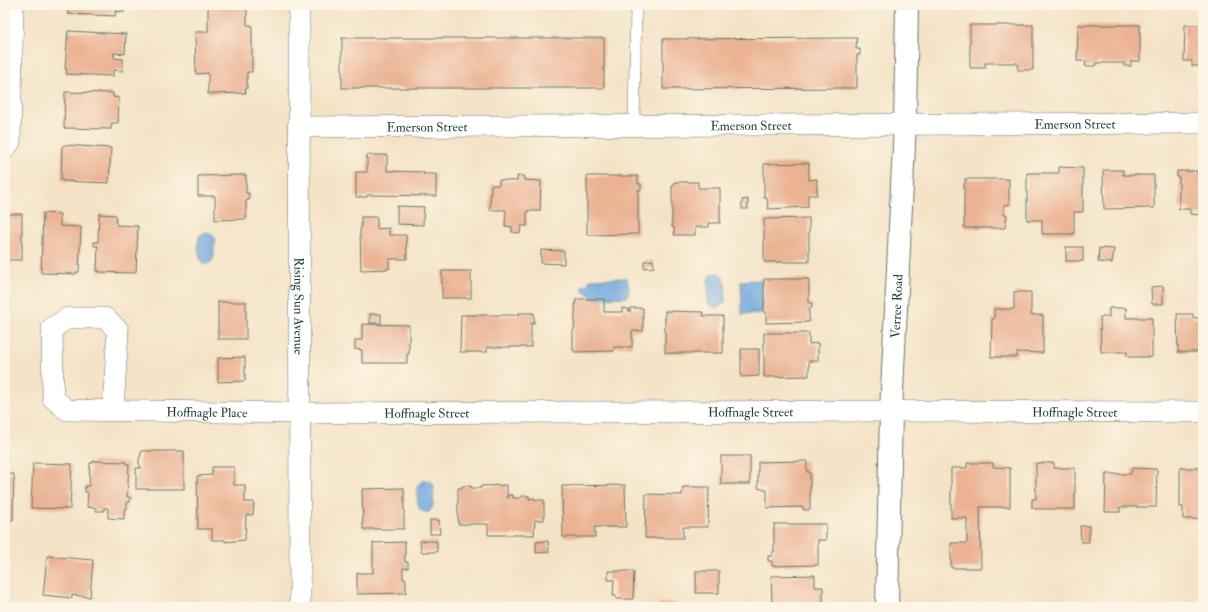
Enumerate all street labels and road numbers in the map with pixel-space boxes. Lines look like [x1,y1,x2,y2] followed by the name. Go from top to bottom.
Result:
[1034,116,1116,133] street label: Emerson Street
[710,118,792,134] street label: Emerson Street
[386,119,468,136] street label: Emerson Street
[290,257,307,355] street label: Rising Sun Avenue
[888,273,907,339] street label: Verree Road
[166,404,248,421] street label: Hoffnagle Place
[708,404,794,421] street label: Hoffnagle Street
[1032,404,1118,421] street label: Hoffnagle Street
[384,405,470,422] street label: Hoffnagle Street

